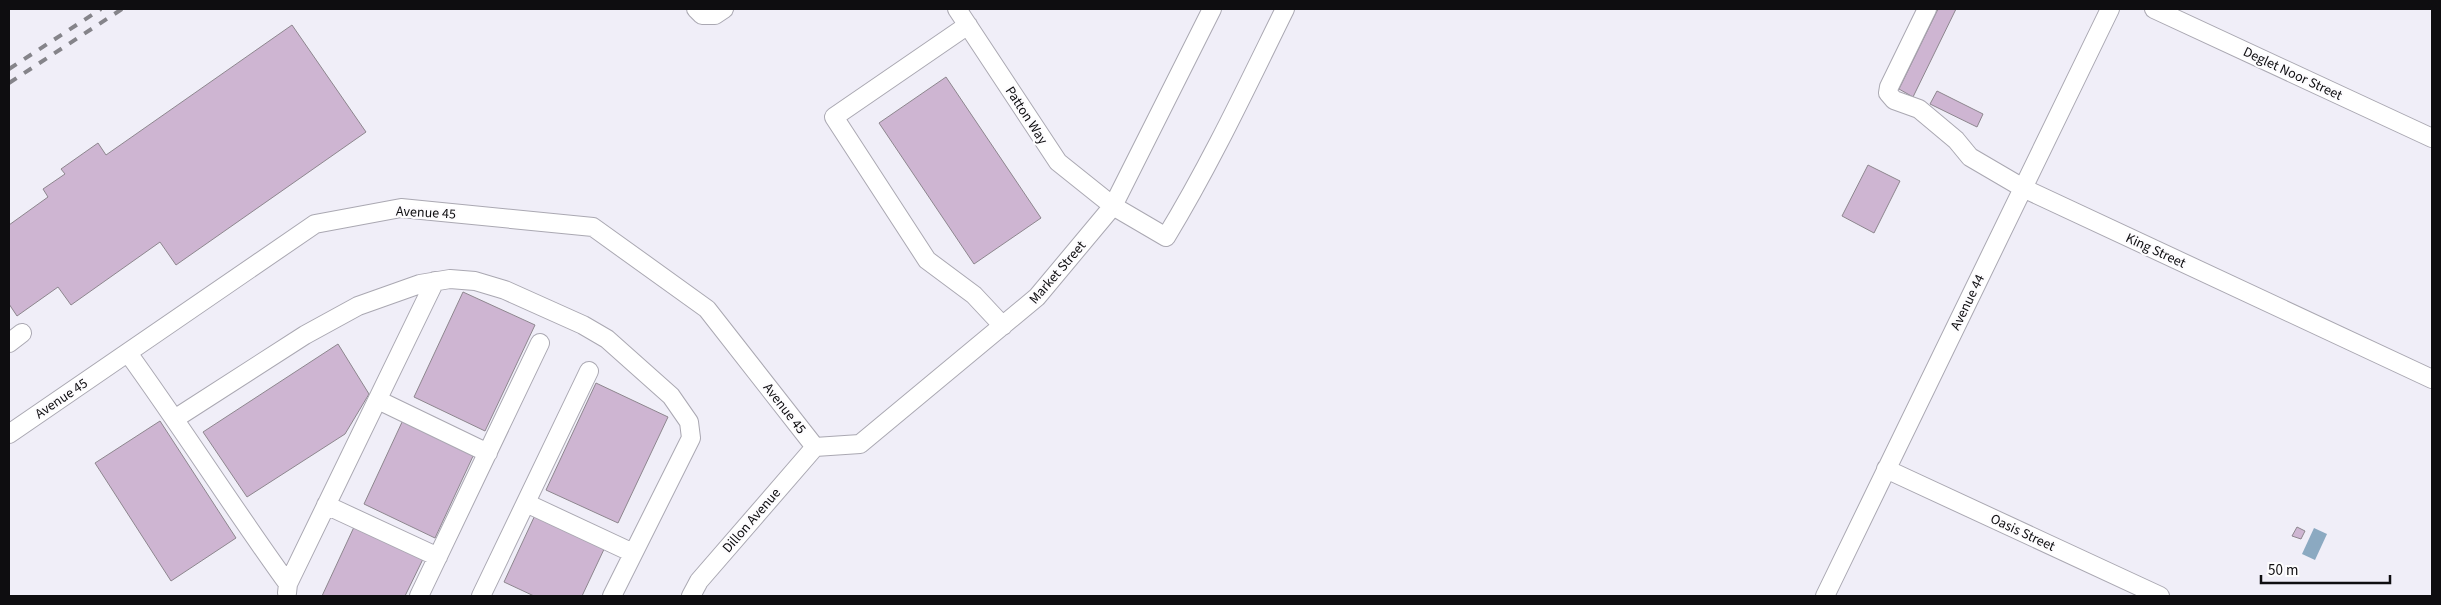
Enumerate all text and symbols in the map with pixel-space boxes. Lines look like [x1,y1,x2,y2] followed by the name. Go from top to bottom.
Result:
[2240,42,2346,106] street label: Deglet Noor Street
[1000,83,1053,149] street label: Patton Way
[396,201,456,225] street label: Avenue 45
[2122,228,2189,274] street label: King Street
[1025,236,1091,309] street label: Market Street
[1946,271,1990,334] street label: Avenue 44
[31,374,92,424] street label: Avenue 45
[758,379,811,438] street label: Avenue 45
[718,484,786,558] street label: Dillon Avenue
[1987,509,2058,557] street label: Oasis Street
[2261,552,2390,584] scale bar
[2268,560,2298,581] text: 50 m

